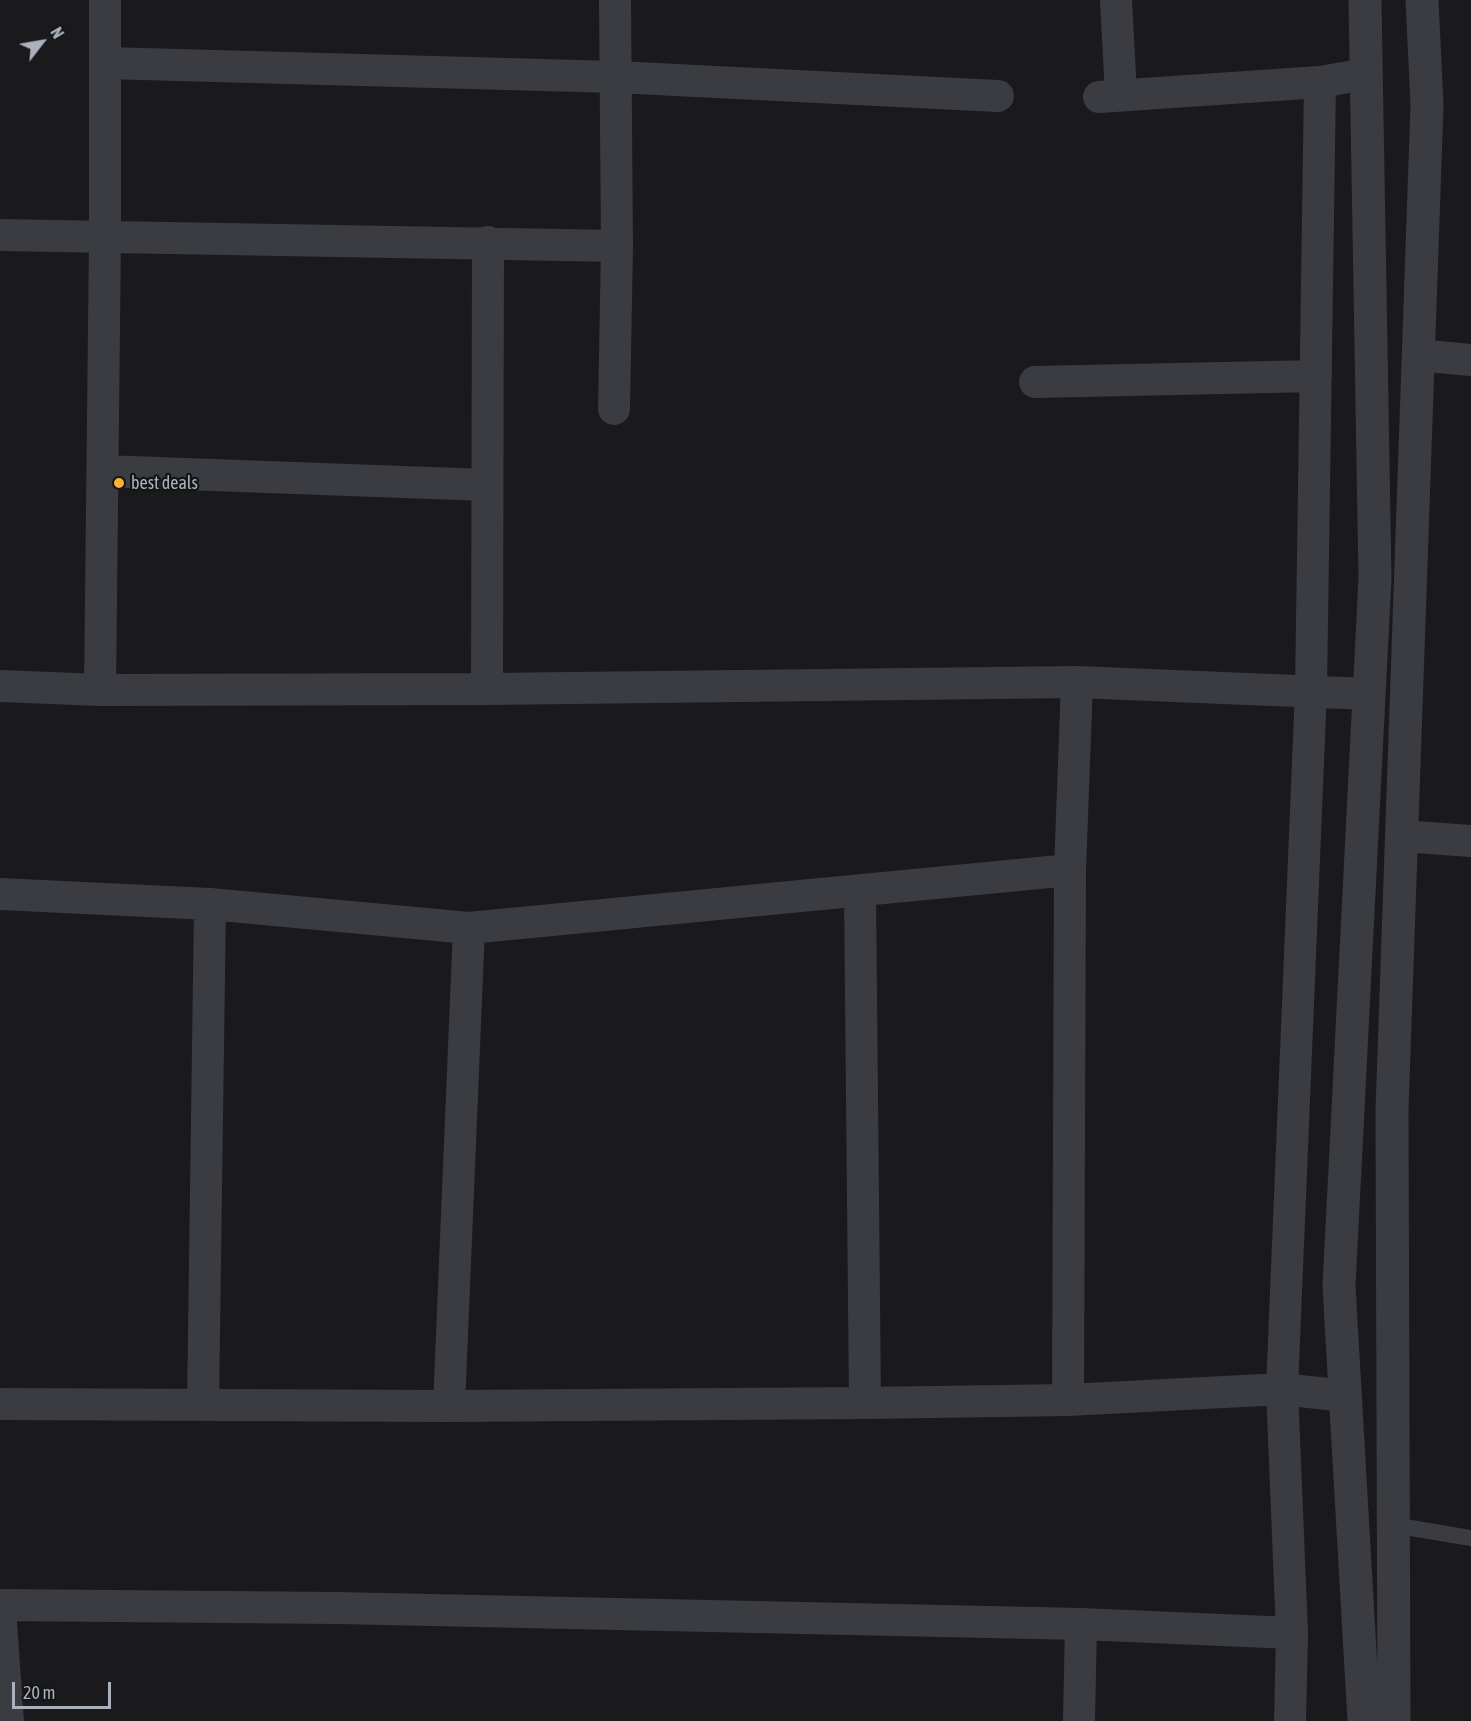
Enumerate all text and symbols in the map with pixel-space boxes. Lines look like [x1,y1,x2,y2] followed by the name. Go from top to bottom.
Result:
[12,12,72,72] north arrow
[47,24,68,41] text: N
[131,472,198,494] place label: best deals
[112,476,126,490] marker: best deals
[15,1670,114,1708] scale bar
[23,1682,55,1703] text: 20 m

